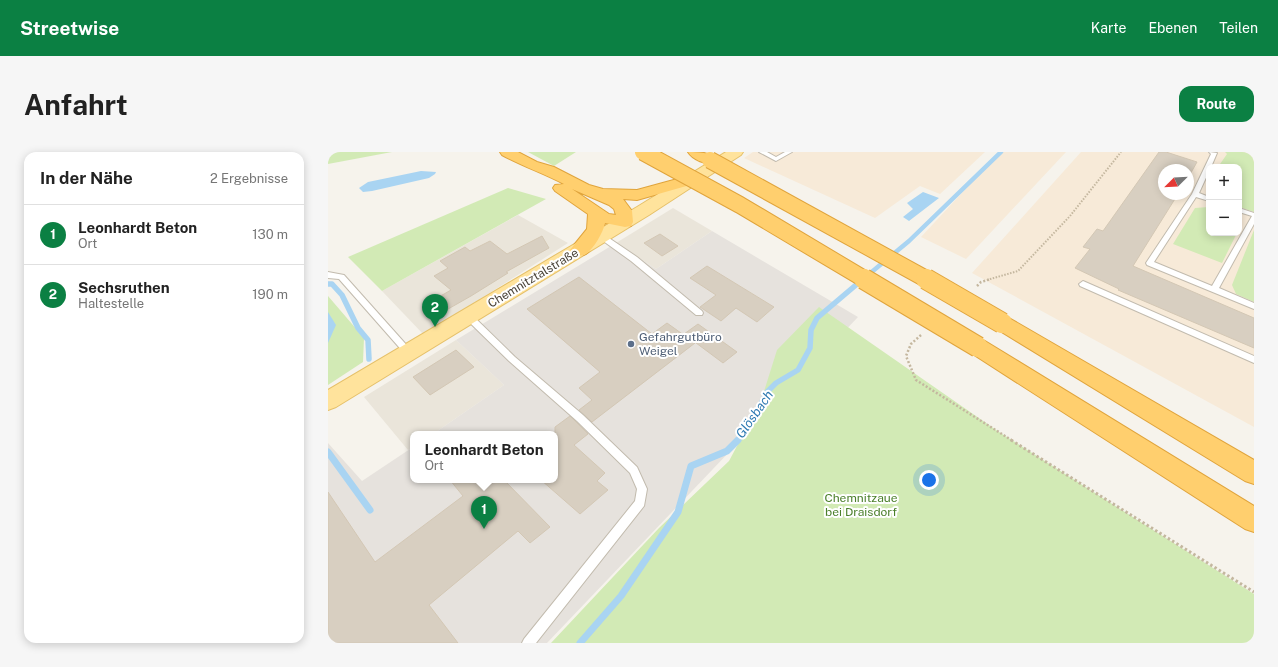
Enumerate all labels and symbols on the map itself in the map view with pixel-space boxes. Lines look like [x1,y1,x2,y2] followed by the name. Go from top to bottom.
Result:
[1158,164,1194,200] north arrow
[485,245,581,311] street label: Chemnitztalstraße
[422,294,448,327] pin: 2
[639,330,722,358] place label: Gefahrgutbüro Weigel
[626,339,636,349] marker: Gefahrgutbüro Weigel
[733,388,776,441] water label: Glösbach
[919,470,939,490] your location
[824,491,898,519] park label: Chemnitzaue bei Draisdorf
[471,496,497,529] pin: 1

